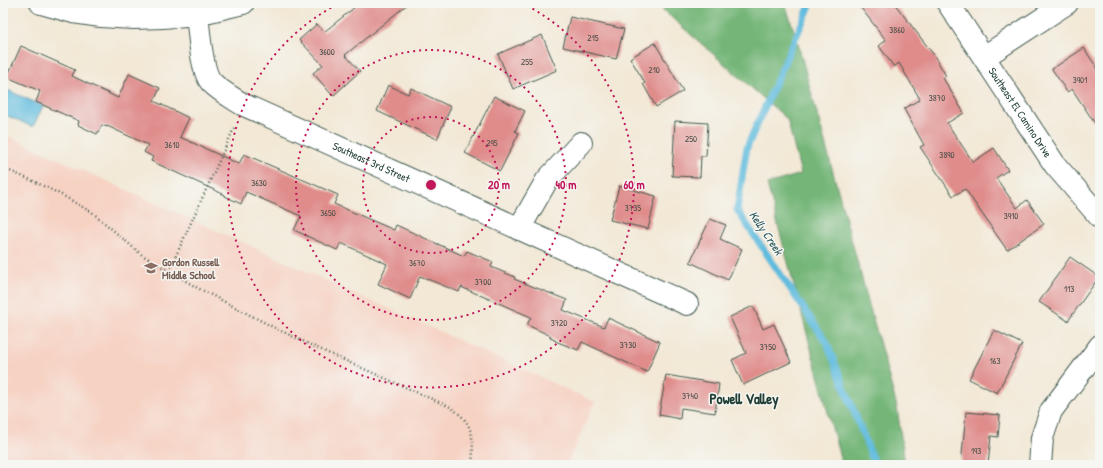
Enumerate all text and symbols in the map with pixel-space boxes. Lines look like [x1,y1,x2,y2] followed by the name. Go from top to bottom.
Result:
[889,24,905,36] house number: 3860
[587,32,599,44] house number: 215
[319,46,335,58] house number: 3600
[521,56,533,68] house number: 255
[648,64,660,76] house number: 210
[985,65,1055,160] street label: Southeast El Camino Drive
[1073,74,1087,86] house number: 3901
[929,92,945,104] house number: 3870
[685,133,697,145] house number: 250
[486,137,498,149] house number: 295
[165,139,179,151] house number: 3610
[331,139,412,186] street label: Southeast 3rd Street
[939,149,955,161] house number: 3890
[488,176,510,193] text: 20 m
[556,176,576,193] text: 40 m
[623,176,645,193] text: 60 m
[251,177,267,189] house number: 3630
[424,178,438,192] centre of rings
[625,202,641,214] house number: 3735
[320,207,336,219] house number: 3650
[745,207,788,259] water label: Kelly Creek
[1004,210,1018,222] house number: 3910
[162,255,220,282] place label: Gordon Russell Middle School
[409,257,425,269] house number: 3670
[143,260,159,276] school or university icon: Gordon Russell Middle School
[475,276,491,288] house number: 3700
[1064,283,1074,295] house number: 113
[551,317,567,329] house number: 3720
[620,339,636,351] house number: 3730
[760,341,776,353] house number: 3750
[990,355,1000,367] house number: 163
[709,388,779,410] district label: Powell Valley
[682,390,698,402] house number: 3740
[971,445,981,457] house number: 193

